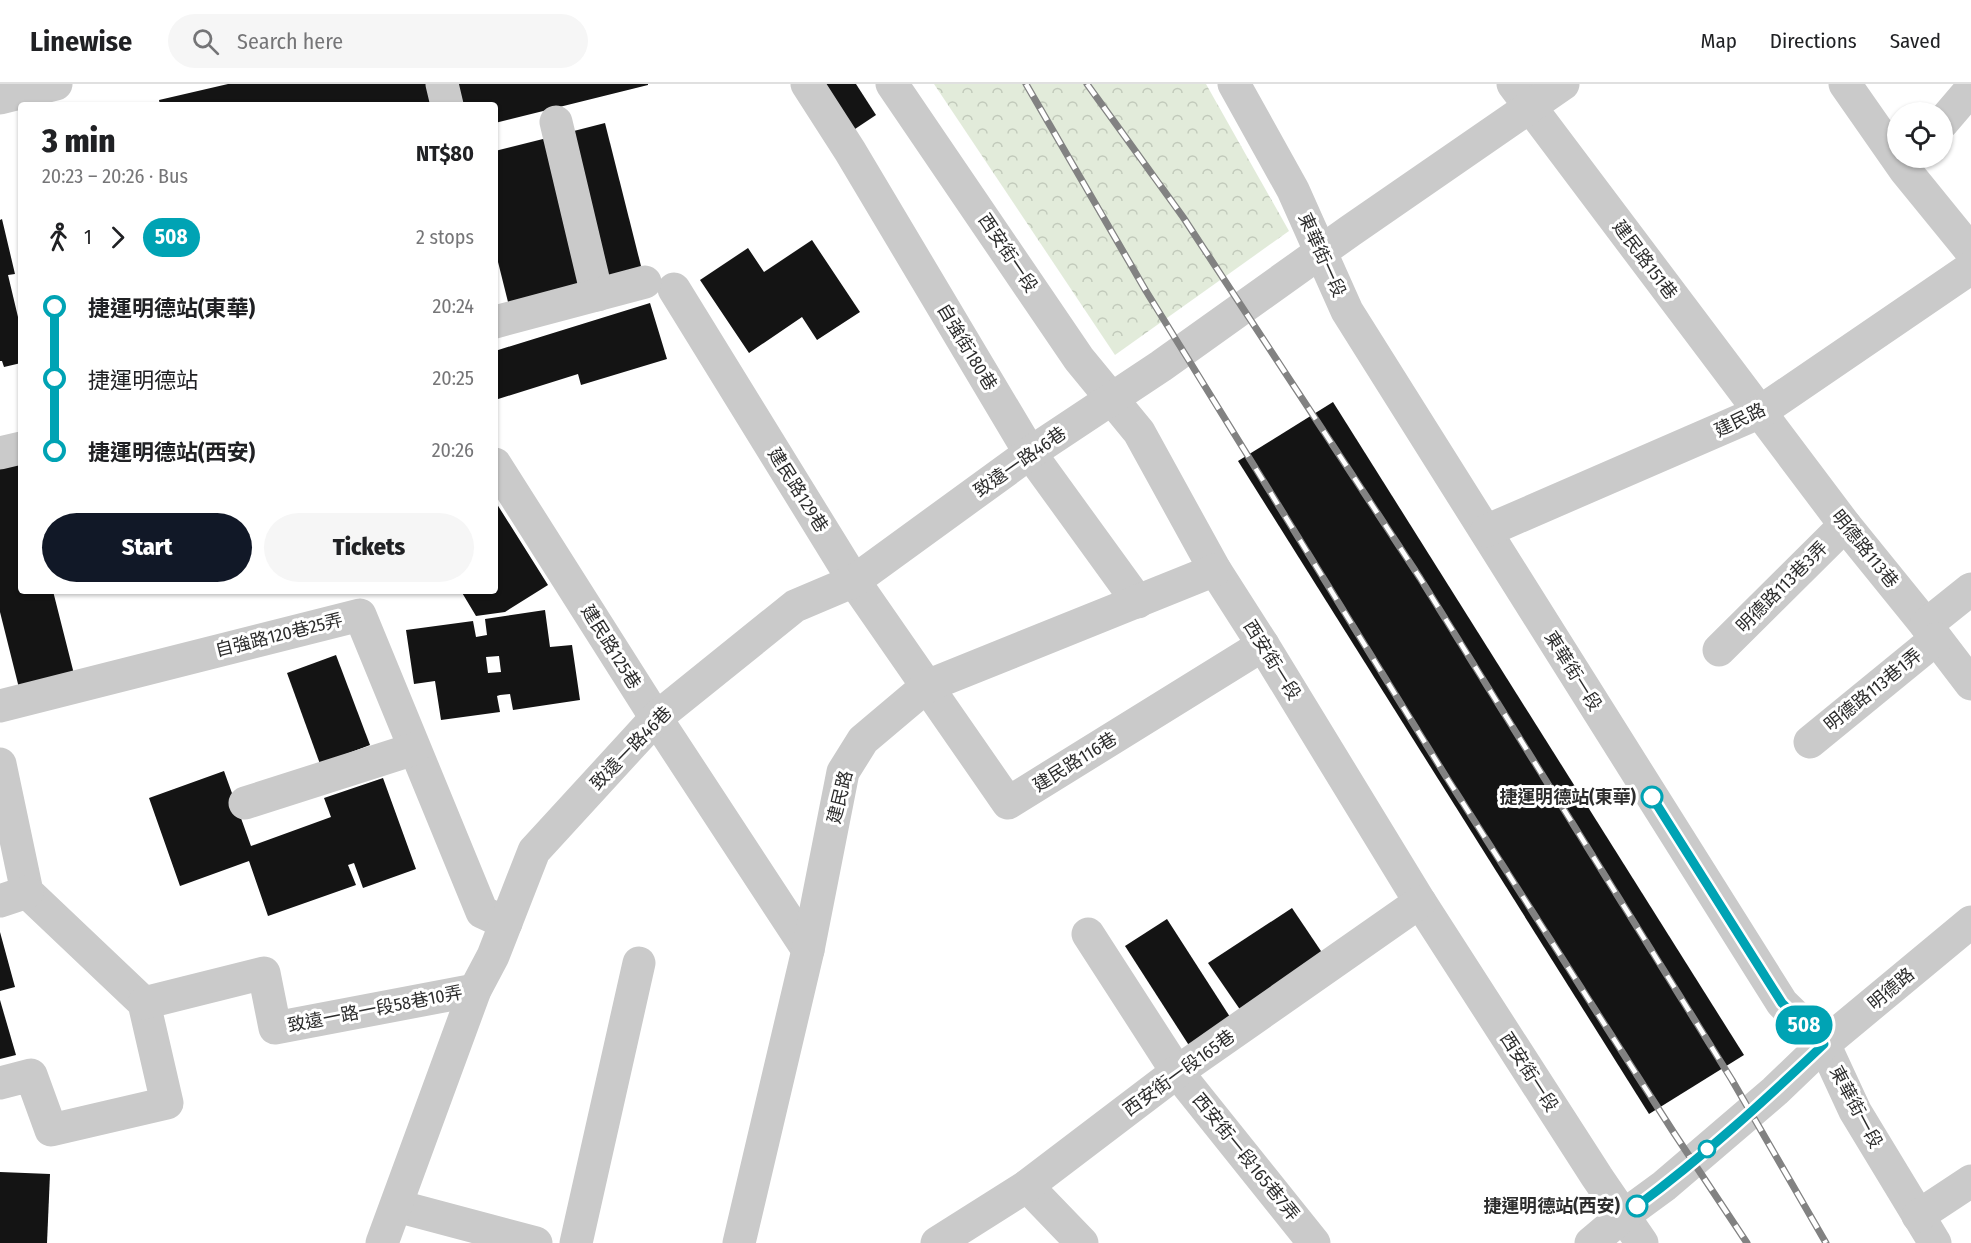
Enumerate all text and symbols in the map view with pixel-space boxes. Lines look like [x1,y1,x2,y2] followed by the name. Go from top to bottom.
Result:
[168,14,588,68] search box
[30,25,132,58] text: Linewise
[189,25,222,58] icon: search
[237,28,343,55] text: Search here
[1700,28,1737,54] text: Map
[1770,28,1857,54] text: Directions
[1890,28,1941,54] text: Saved
[1887,102,1953,168] map controls
[1887,102,1953,168] button: locate
[42,121,115,161] text: 3 min
[416,140,474,167] text: NT$80
[42,164,188,188] text: 20:23 – 20:26 · Bus
[1294,209,1350,301] street label: 東華街一段
[974,210,1042,296] street label: 西安街一段
[1608,216,1682,304] street label: 建民路151巷
[42,221,75,254] icon: walk
[101,221,134,254] icon: forward
[155,224,188,250] text: 508
[84,225,92,249] text: 1
[416,225,474,249] text: 2 stops
[432,294,474,318] text: 20:24
[88,295,255,322] text: 捷運明德站(東華)
[932,300,1002,394] street label: 自強街180巷
[433,366,474,390] text: 20:25
[88,367,198,394] text: 捷運明德站
[1711,398,1769,442] street label: 建民路
[970,422,1070,502] street label: 致遠一路46巷
[432,438,474,462] text: 20:26
[88,439,255,466] text: 捷運明德站(西安)
[763,444,833,536] street label: 建民路129巷
[1827,506,1903,592] street label: 明德路113巷
[42,513,252,582] button: Start
[264,513,474,582] button: Tickets
[1732,537,1832,637] street label: 明德路113巷3弄
[576,601,646,693] street label: 建民路125巷
[213,609,345,661] street label: 自強路120巷25弄
[1239,616,1305,704] street label: 西安街一段
[1540,627,1606,715] street label: 東華街一段
[1820,644,1926,736] street label: 明德路113巷1弄
[586,702,676,794] street label: 致遠一路46巷
[1029,728,1121,796] street label: 建民路116巷
[823,768,857,826] street label: 建民路
[1499,786,1637,808] place label: 捷運明德站(東華)
[1641,786,1663,808] marker: 捷運明德站(東華)
[1863,963,1919,1015] street label: 明德路
[286,981,464,1037] street label: 致遠一路一段58巷10弄
[1770,1006,1838,1044] line badge: 508
[1788,1012,1820,1038] text: 508
[1119,1025,1239,1121] street label: 西安街一段165巷
[1495,1028,1563,1116] street label: 西安街一段
[1825,1062,1887,1152] street label: 東華街一段
[1188,1089,1304,1225] street label: 西安街一段165巷7弄
[1698,1140,1716,1158] unlabelled marker
[1483,1195,1621,1217] place label: 捷運明德站(西安)
[1626,1195,1648,1217] marker: 捷運明德站(西安)

